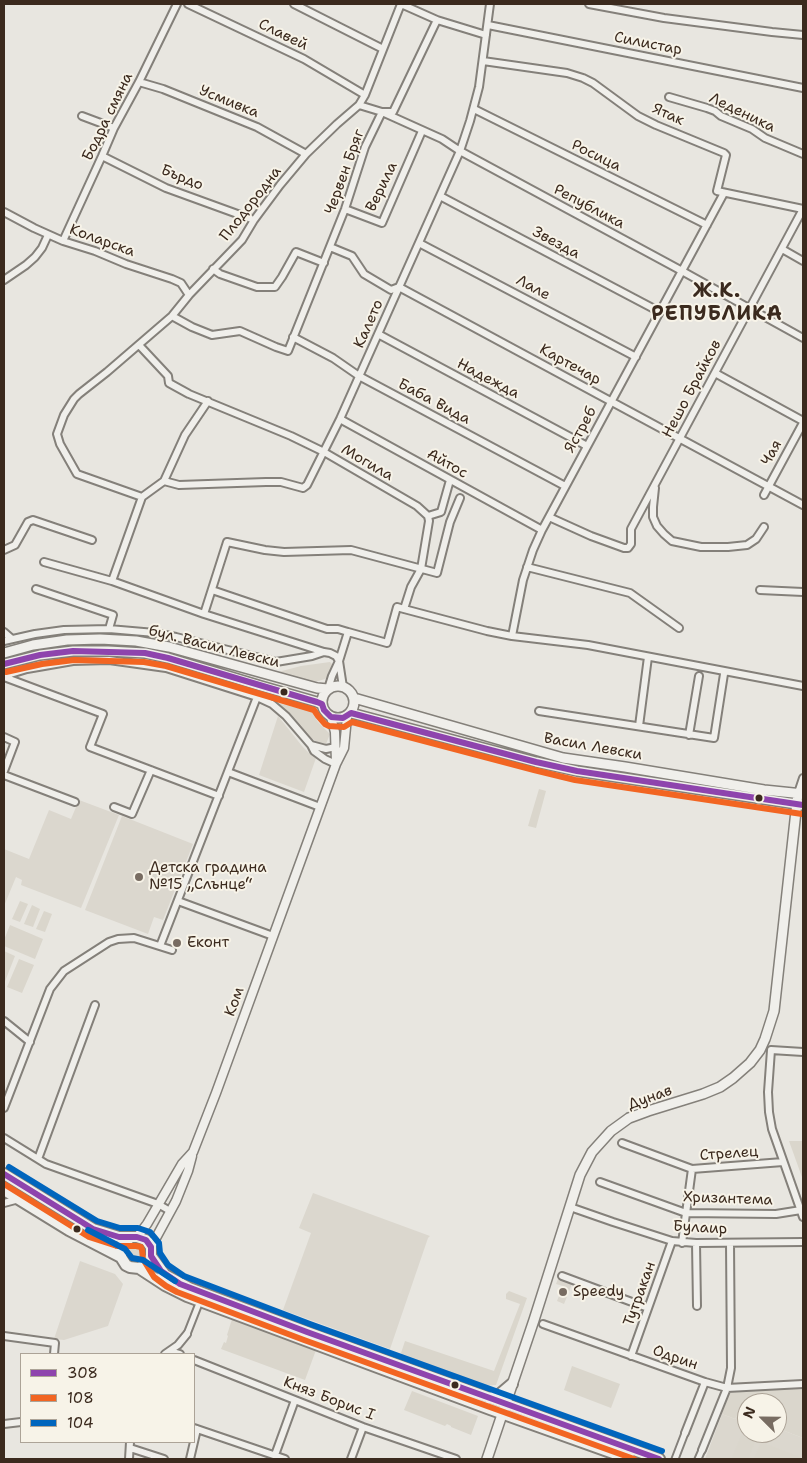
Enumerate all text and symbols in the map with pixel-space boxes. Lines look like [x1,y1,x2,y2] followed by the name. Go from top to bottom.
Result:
[255,15,311,55] street label: Славей
[613,29,683,59] street label: Силистар
[79,70,137,164] street label: Бодра смяна
[196,82,262,122] street label: Усмивка
[706,89,778,137] street label: Леденика
[649,100,687,130] street label: Ятак
[321,127,369,217] street label: Червен Бряг
[568,136,624,176] street label: Росица
[362,159,402,215] street label: Верила
[158,161,206,195] street label: Бърдо
[216,163,286,245] street label: Плодородна
[550,181,628,233] street label: Република
[67,221,137,261] street label: Коларска
[529,223,583,263] street label: Звезда
[513,272,553,304] street label: Лале
[650,280,784,327] district label: Ж.К. РЕПУБЛИКА
[350,297,388,351] street label: Калето
[659,337,725,441] street label: Нешо Брайков
[536,341,604,389] street label: Картечар
[454,355,522,403] street label: Надежда
[395,375,473,429] street label: Баба Вида
[561,404,601,456] street label: Ястреб
[758,437,786,469] street label: Чая
[338,441,396,485] street label: Могила
[423,445,471,483] street label: Айтос
[146,622,282,672] street label: бул. Васил Левски
[279,687,289,697] unlabelled marker
[542,729,644,765] street label: Васил Левски
[754,793,764,803] unlabelled marker
[149,859,267,894] place label: Детска градина №15 „Слънце“
[133,871,145,883] marker: Детска градина №15 „Слънце“
[187,934,229,952] place label: Еконт
[171,937,183,949] marker: Еконт
[221,985,249,1019] street label: Ком
[625,1082,675,1114] street label: Дунав
[699,1143,759,1165] street label: Стрелец
[683,1188,773,1210] street label: Хризантема
[673,1218,727,1238] street label: Булаир
[72,1224,82,1234] unlabelled marker
[620,1259,660,1329] street label: Тутракан
[573,1283,624,1301] place label: Speedy
[557,1286,569,1298] marker: Speedy
[650,1342,700,1374] street label: Одрин
[20,1353,195,1443] legend
[67,1363,98,1383] text: 308
[281,1373,377,1425] street label: Княз Борис I
[450,1380,460,1390] unlabelled marker
[67,1388,94,1408] text: 108
[737,1393,787,1443] north arrow
[739,1404,760,1421] text: N
[67,1413,93,1433] text: 104

